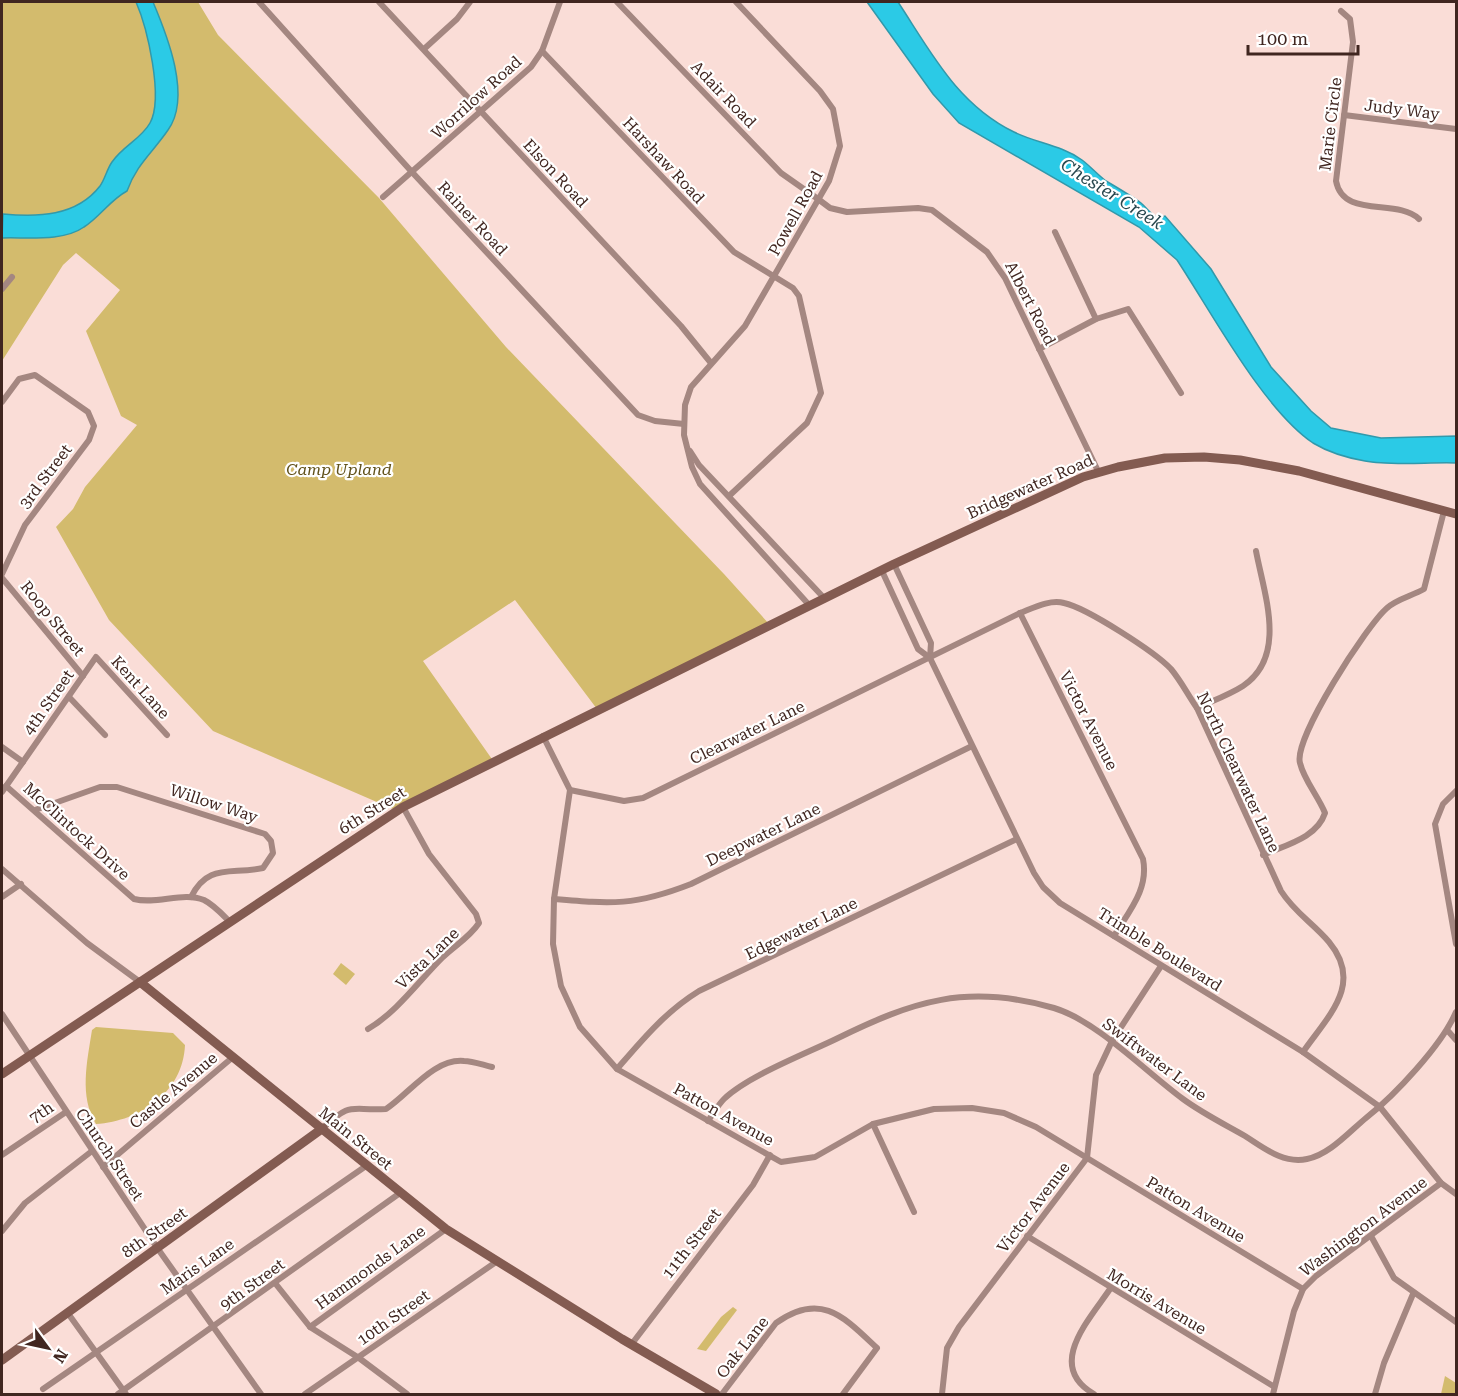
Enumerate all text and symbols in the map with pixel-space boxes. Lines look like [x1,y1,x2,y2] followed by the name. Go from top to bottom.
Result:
[1248,18,1358,56] scale bar
[1257,28,1308,49] text: 100 m
[427,52,525,143] street label: Worrilow Road
[687,57,760,132] street label: Adair Road
[1315,76,1346,172] street label: Marie Circle
[1363,95,1441,124] street label: Judy Way
[619,113,709,208] street label: Harshaw Road
[519,135,592,211] street label: Elson Road
[1057,154,1168,234] water label: Chester Creek
[764,167,827,259] street label: Powell Road
[434,178,512,259] street label: Rainer Road
[1001,258,1060,348] street label: Albert Road
[15,440,76,512] street label: 3rd Street
[964,450,1096,523] street label: Bridgewater Road
[286,460,392,479] park label: Camp Upland
[17,577,89,660] street label: Roop Street
[107,652,174,723] street label: Kent Lane
[19,666,78,739] street label: 4th Street
[1055,667,1122,773] street label: Victor Avenue
[1193,689,1284,856] street label: North Clearwater Lane
[687,696,808,768] street label: Clearwater Lane
[19,779,134,884] street label: McClintock Drive
[168,780,261,827] street label: Willow Way
[335,782,409,838] street label: 6th Street
[703,798,824,870] street label: Deepwater Lane
[742,893,861,964] street label: Edgewater Lane
[1094,903,1225,995] street label: Trimble Boulevard
[392,923,463,993] street label: Vista Lane
[1099,1014,1211,1105] street label: Swiftwater Lane
[126,1048,221,1133] street label: Castle Avenue
[670,1079,777,1150] street label: Patton Avenue
[25,1097,57,1127] street label: 7th
[315,1103,396,1174] street label: Main Street
[72,1105,147,1204] street label: Church Street
[993,1158,1074,1256] street label: Victor Avenue
[1143,1172,1249,1246] street label: Patton Avenue
[1296,1172,1431,1280] street label: Washington Avenue
[118,1203,191,1262] street label: 8th Street
[658,1204,725,1282] street label: 11th Street
[312,1221,429,1314] street label: Hammonds Lane
[157,1234,238,1299] street label: Maris Lane
[216,1255,288,1314] street label: 9th Street
[1104,1264,1210,1339] street label: Morris Avenue
[353,1285,433,1349] street label: 10th Street
[712,1312,773,1382] street label: Oak Lane
[18,1318,78,1378] north arrow
[49,1346,71,1366] text: N

